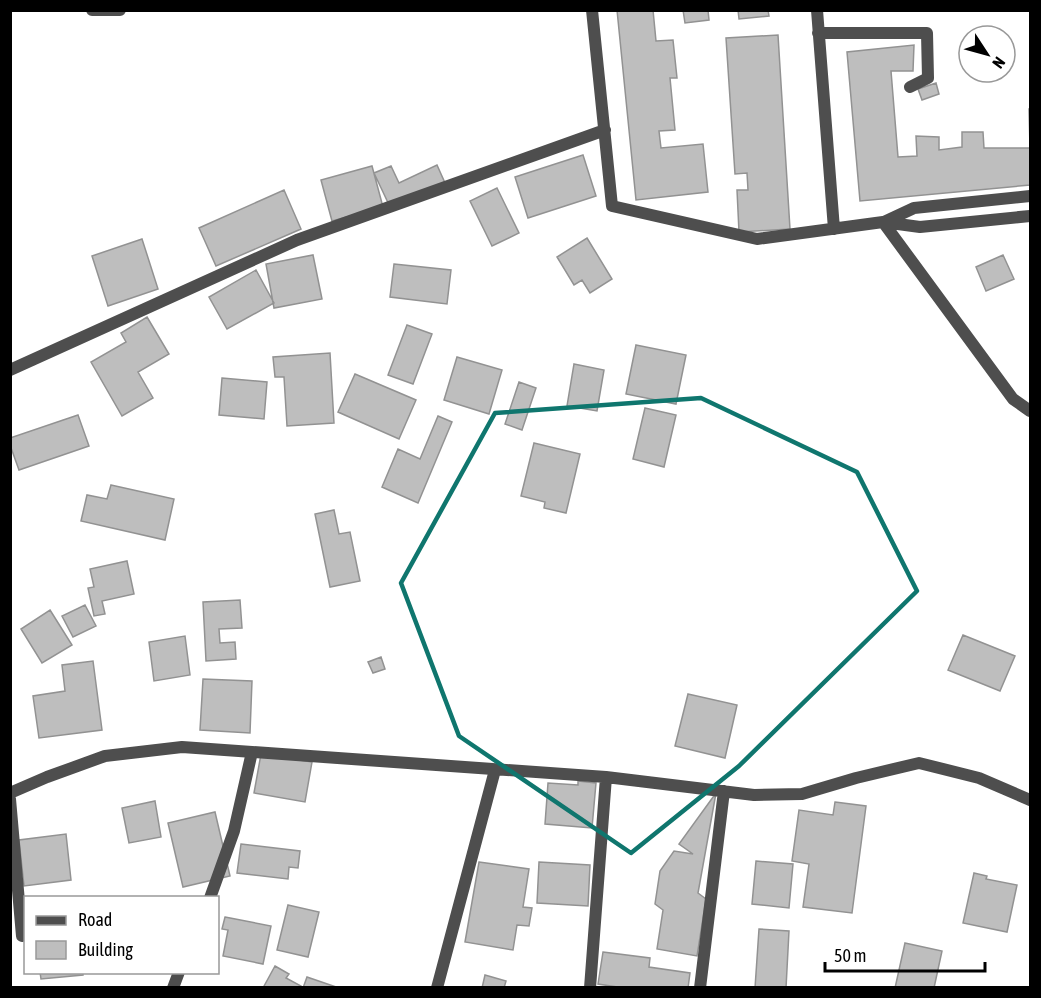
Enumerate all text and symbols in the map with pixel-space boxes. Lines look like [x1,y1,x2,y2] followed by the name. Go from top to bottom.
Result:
[957,24,1017,84] north arrow
[989,54,1009,72] text: N
[24,896,219,974] legend
[78,909,112,930] text: Road
[825,935,986,973] scale bar
[78,939,133,960] text: Building
[834,945,866,966] text: 50 m

